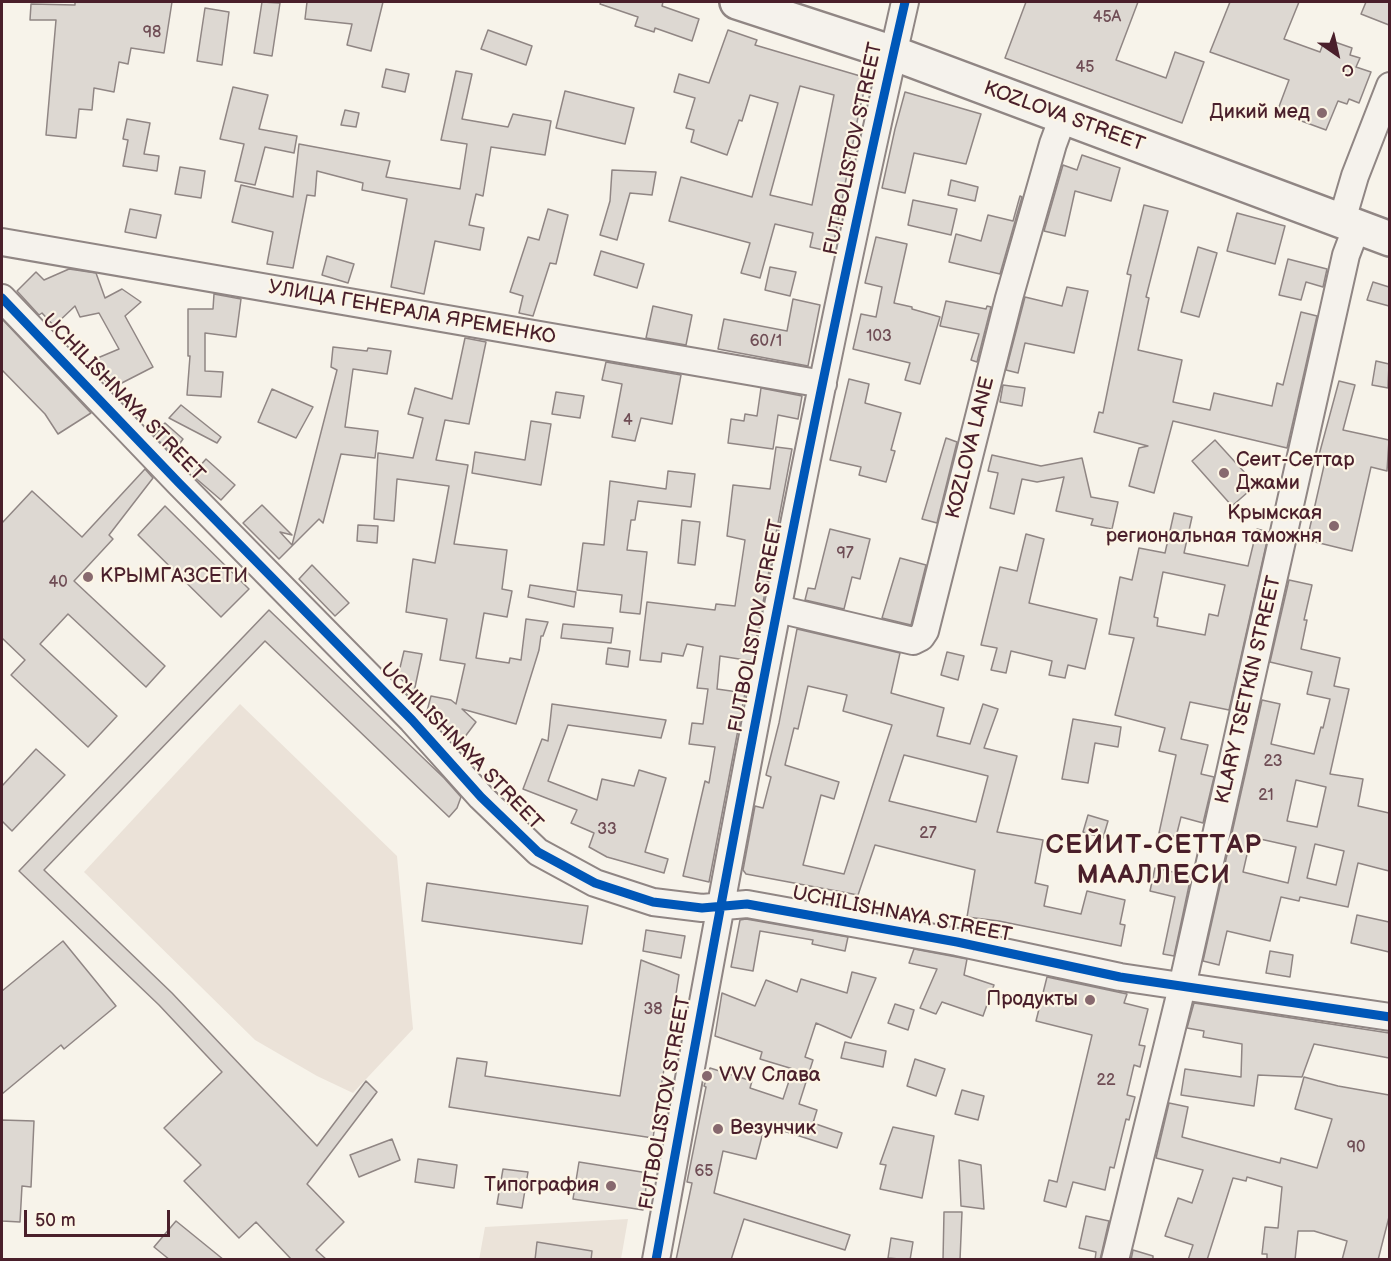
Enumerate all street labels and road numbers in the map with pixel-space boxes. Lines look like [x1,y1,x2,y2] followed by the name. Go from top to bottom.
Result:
[820,41,888,257] street label: FUTBOLISTOV STREET
[980,77,1148,157] street label: KOZLOVA STREET
[266,276,558,350] street label: УЛИЦА ГЕНЕРАЛА ЯРЕМЕНКО
[37,309,209,487] street label: UCHILISHNAYA STREET
[942,374,1000,522] street label: KOZLOVA LANE
[725,517,789,735] street label: FUTBOLISTOV STREET
[1211,574,1287,806] street label: KLARY TSETKIN STREET
[375,658,547,836] street label: UCHILISHNAYA STREET
[790,882,1014,948] street label: UCHILISHNAYA STREET
[635,994,697,1212] street label: FUTBOLISTOV STREET

